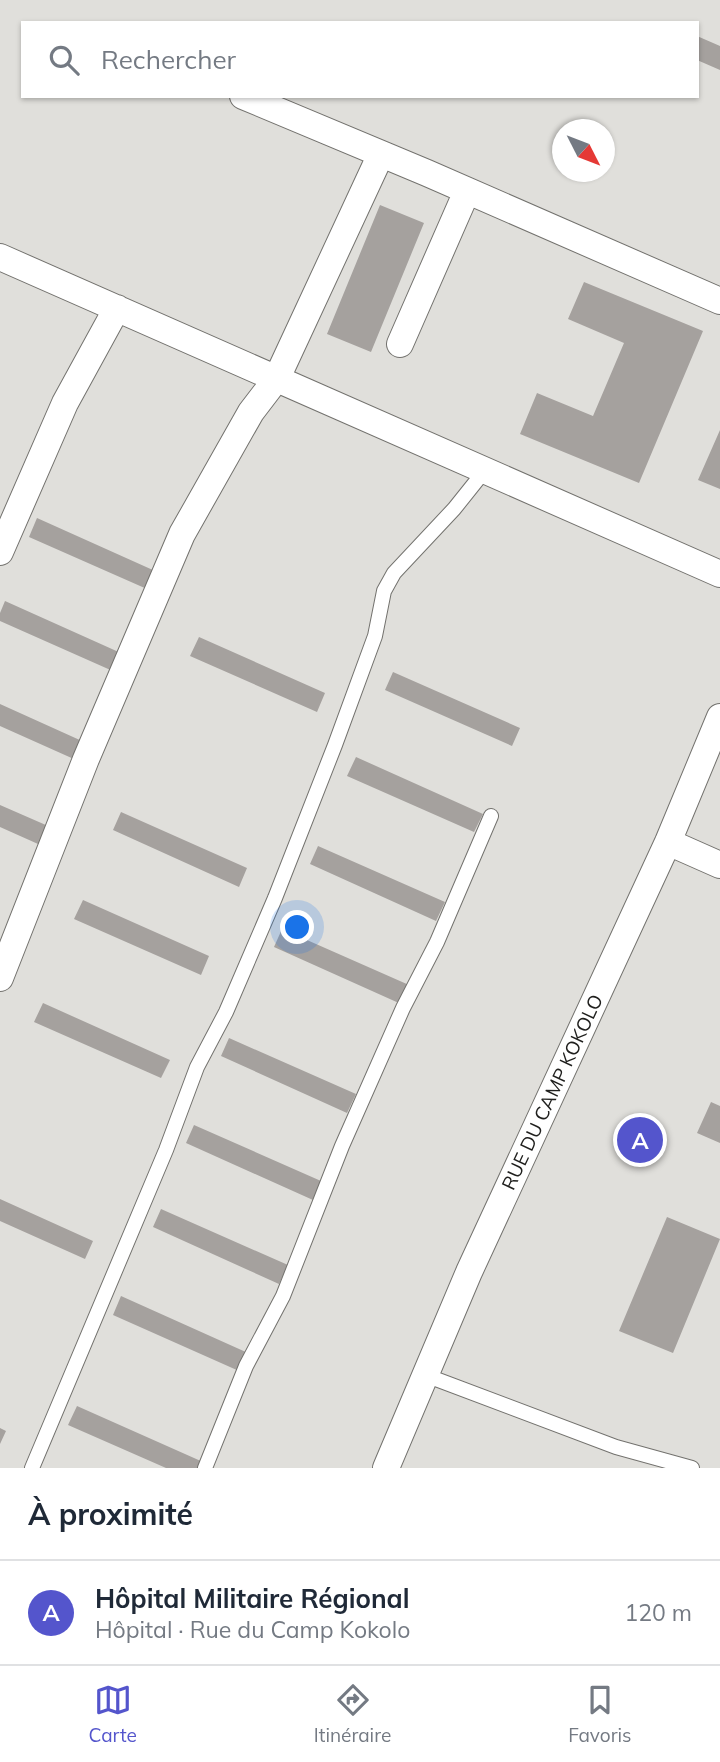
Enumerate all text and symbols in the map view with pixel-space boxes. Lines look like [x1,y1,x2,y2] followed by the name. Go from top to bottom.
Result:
[21,21,699,98] search box
[45,41,83,79] icon: search
[101,43,236,76] text: Rechercher
[552,119,615,182] north arrow
[280,910,314,944] your location
[496,990,608,1194] street label: RUE DU CAMP KOKOLO
[617,1114,663,1166] pin: A
[28,1495,193,1533] text: À proximité
[95,1582,410,1615] text: Hôpital Militaire Régional
[42,1598,60,1627] text: A
[624,1598,692,1627] text: 120 m
[95,1615,410,1644] text: Hôpital · Rue du Camp Kokolo
[88,1681,137,1747] tab: Carte
[314,1681,391,1747] tab: Itinéraire
[568,1681,631,1747] tab: Favoris

